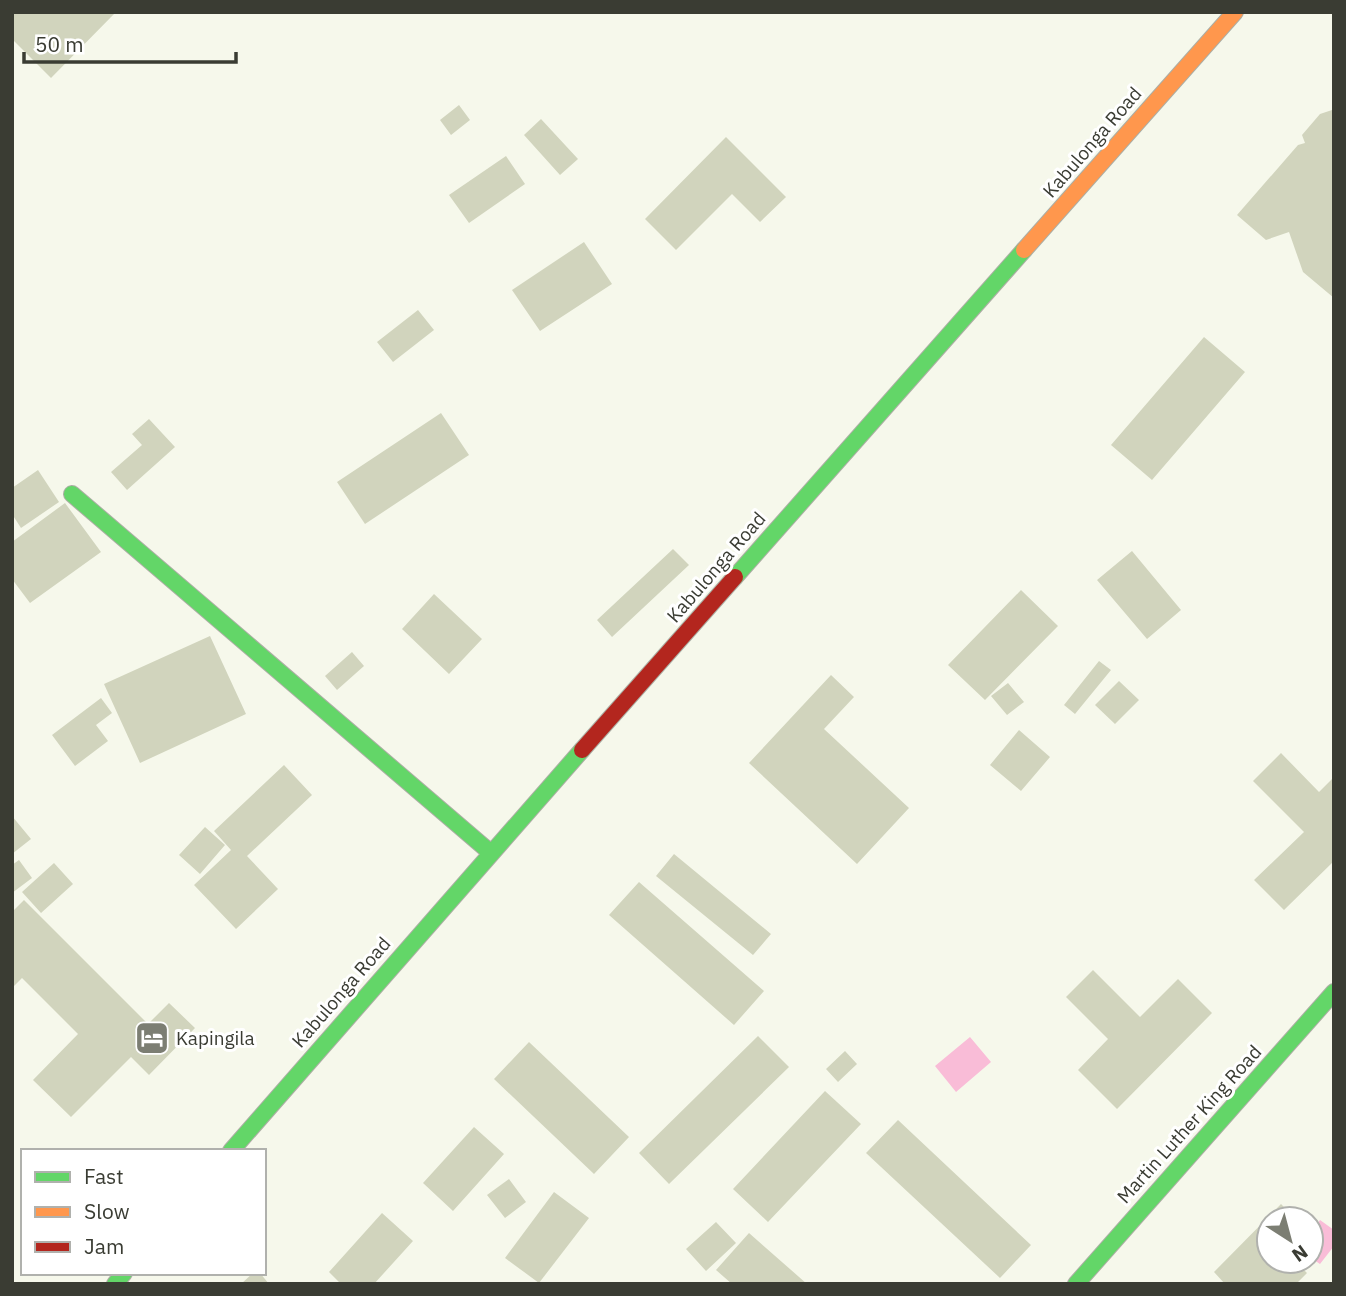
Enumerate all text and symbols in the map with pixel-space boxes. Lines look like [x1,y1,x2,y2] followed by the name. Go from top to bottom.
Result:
[24,21,236,65] scale bar
[35,30,84,58] text: 50 m
[1037,82,1147,202] street label: Kabulonga Road
[661,507,771,627] street label: Kabulonga Road
[286,932,396,1052] street label: Kabulonga Road
[133,1019,171,1057] hotel icon: Kapingila
[176,1026,255,1050] place label: Kapingila
[1112,1040,1266,1208] street label: Martin Luther King Road
[21,1149,266,1275] legend
[84,1162,124,1190] text: Fast
[84,1197,130,1225] text: Slow
[1255,1205,1325,1275] north arrow
[84,1232,124,1260] text: Jam
[1287,1240,1313,1268] text: N

